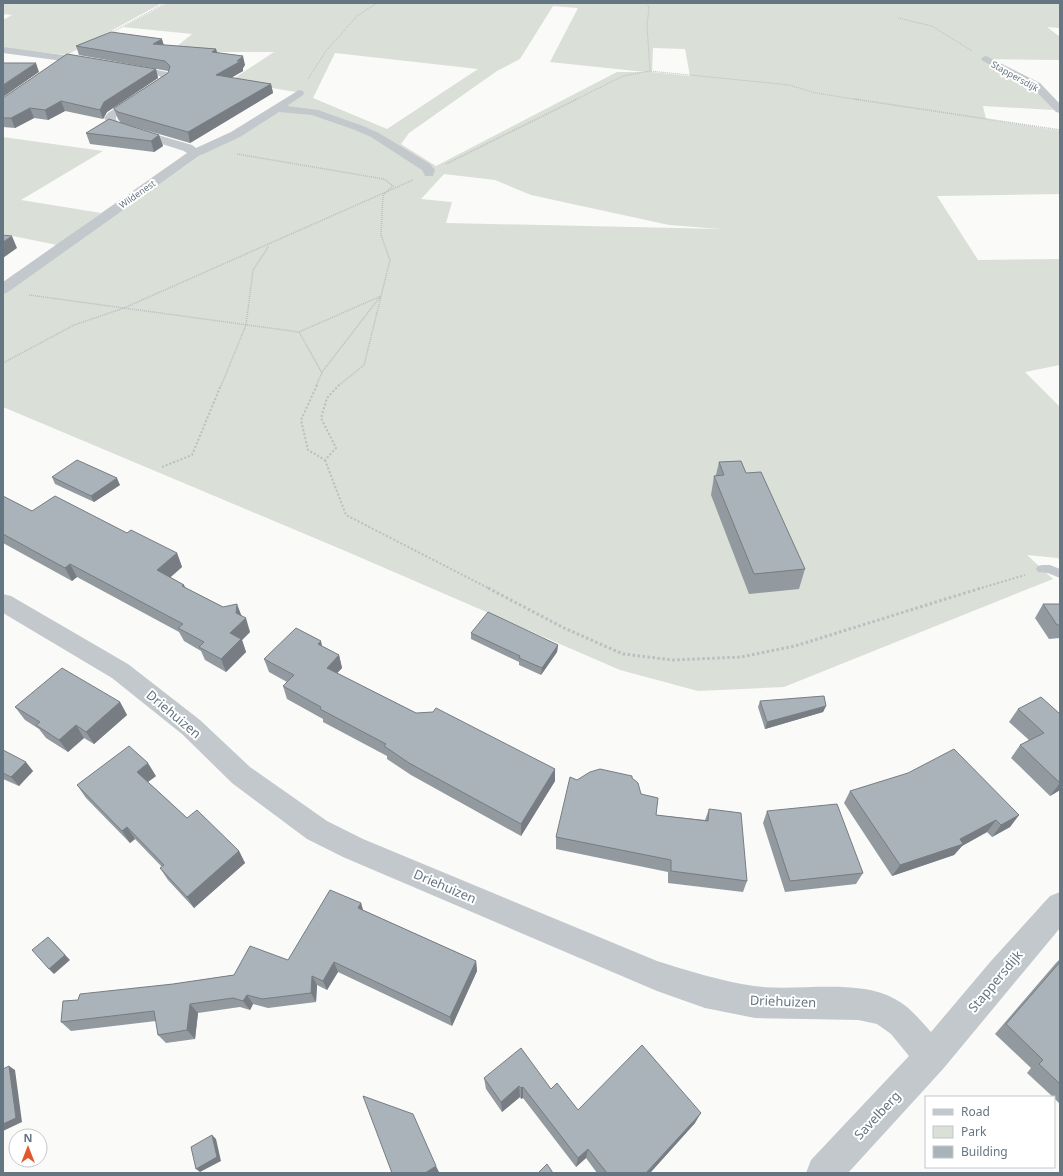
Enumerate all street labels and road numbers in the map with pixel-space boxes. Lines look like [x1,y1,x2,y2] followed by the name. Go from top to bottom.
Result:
[989,58,1041,94] street label: Stappersdijk
[116,176,158,211] street label: Wildenest
[143,686,205,742] street label: Driehuizen
[411,865,479,907] street label: Driehuizen
[964,946,1026,1016] street label: Stappersdijk
[749,991,817,1011] street label: Driehuizen
[850,1087,904,1143] street label: Savelberg

